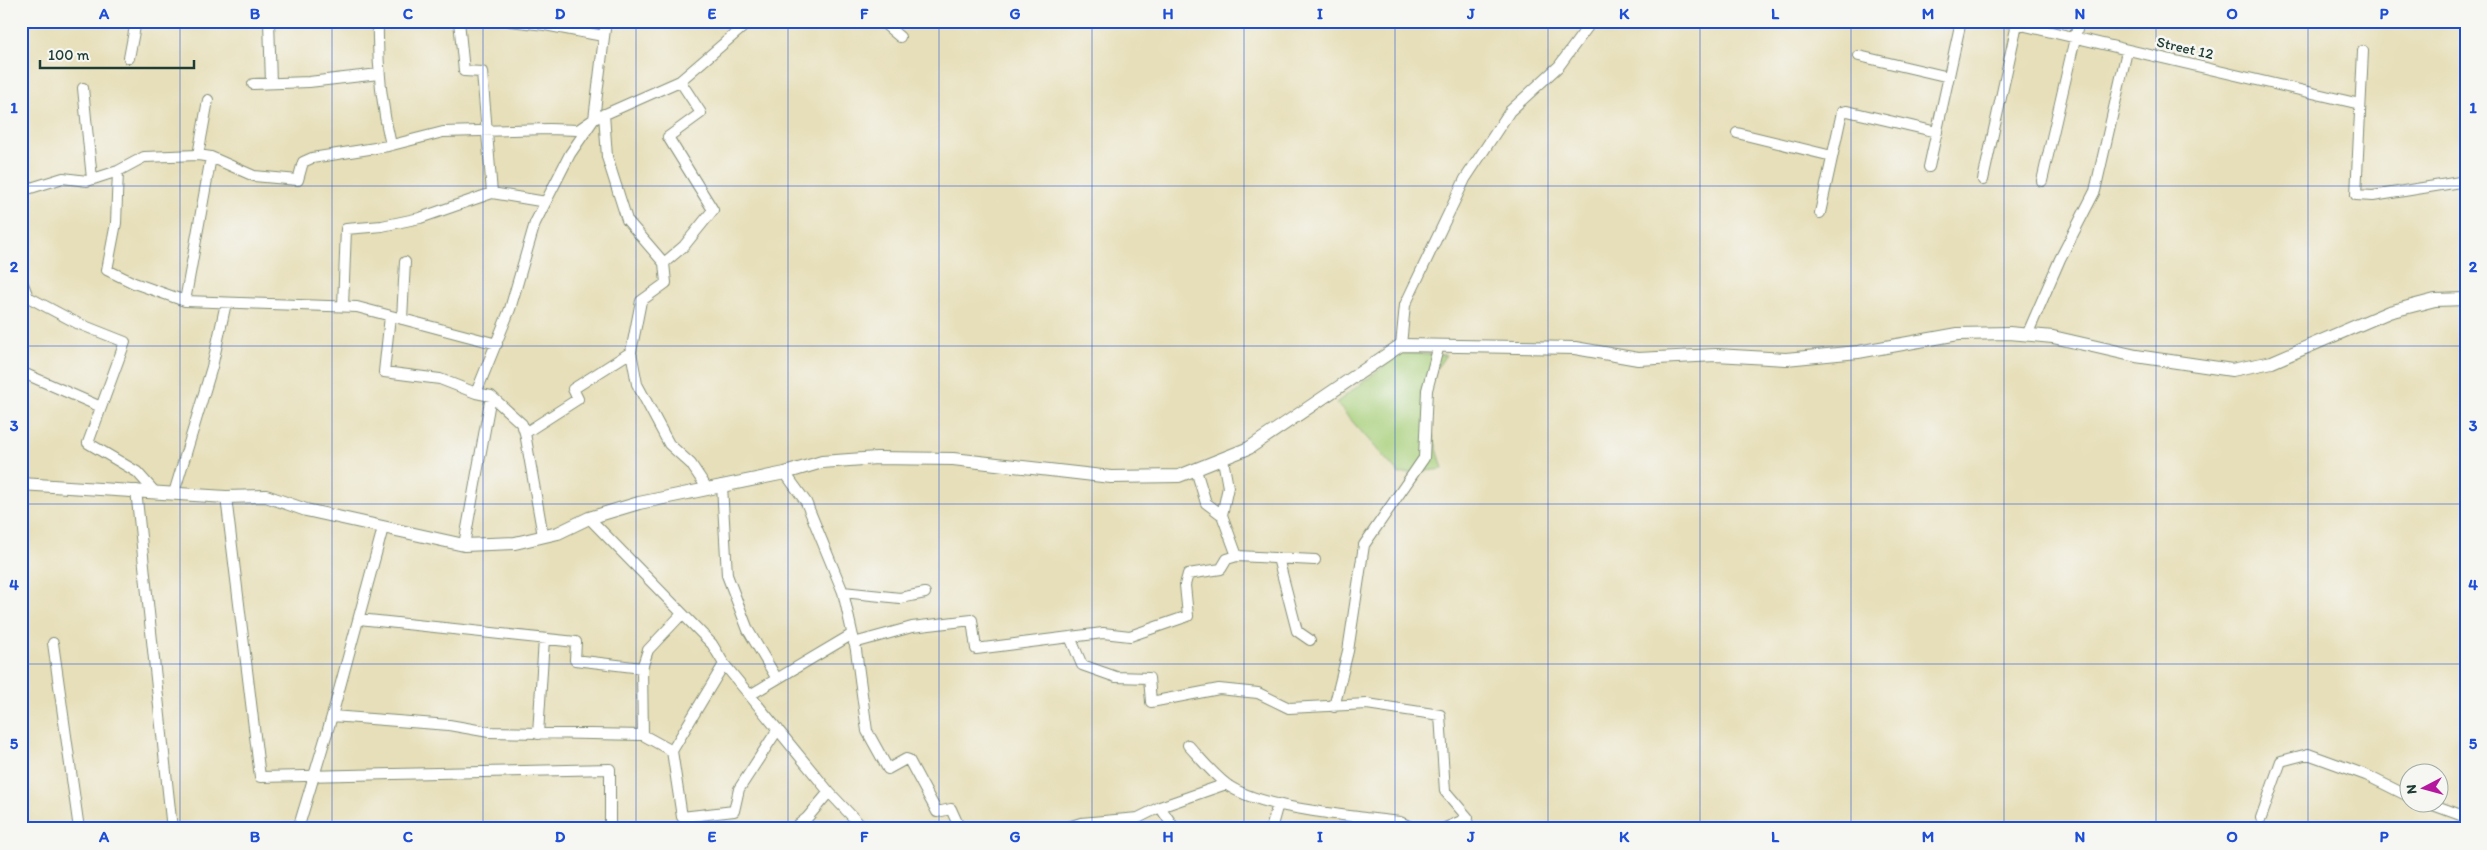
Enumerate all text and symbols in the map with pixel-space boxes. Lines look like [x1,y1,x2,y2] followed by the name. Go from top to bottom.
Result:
[98,4,110,23] text: A
[250,4,261,23] text: B
[403,4,414,23] text: C
[555,4,566,23] text: D
[708,4,717,23] text: E
[860,4,869,23] text: F
[1009,4,1021,23] text: G
[1162,4,1174,23] text: H
[1317,4,1323,23] text: I
[1466,4,1475,23] text: J
[1619,4,1630,23] text: K
[1771,4,1780,23] text: L
[1922,4,1934,23] text: M
[2075,4,2085,23] text: N
[2226,4,2238,23] text: O
[2379,4,2389,23] text: P
[2155,33,2215,63] street label: Street 12
[40,38,194,70] scale bar
[48,46,90,64] text: 100 m
[10,98,18,117] text: 1
[2469,98,2477,117] text: 1
[10,257,19,276] text: 2
[2469,257,2478,276] text: 2
[10,416,19,435] text: 3
[2469,416,2478,435] text: 3
[9,575,19,594] text: 4
[2468,575,2478,594] text: 4
[10,734,19,753] text: 5
[2469,734,2478,753] text: 5
[2400,762,2450,812] north arrow
[2403,784,2421,795] text: N
[98,827,110,846] text: A
[250,827,261,846] text: B
[403,827,414,846] text: C
[555,827,566,846] text: D
[708,827,717,846] text: E
[860,827,869,846] text: F
[1009,827,1021,846] text: G
[1162,827,1174,846] text: H
[1317,827,1323,846] text: I
[1466,827,1475,846] text: J
[1619,827,1630,846] text: K
[1771,827,1780,846] text: L
[1922,827,1934,846] text: M
[2075,827,2085,846] text: N
[2226,827,2238,846] text: O
[2379,827,2389,846] text: P

